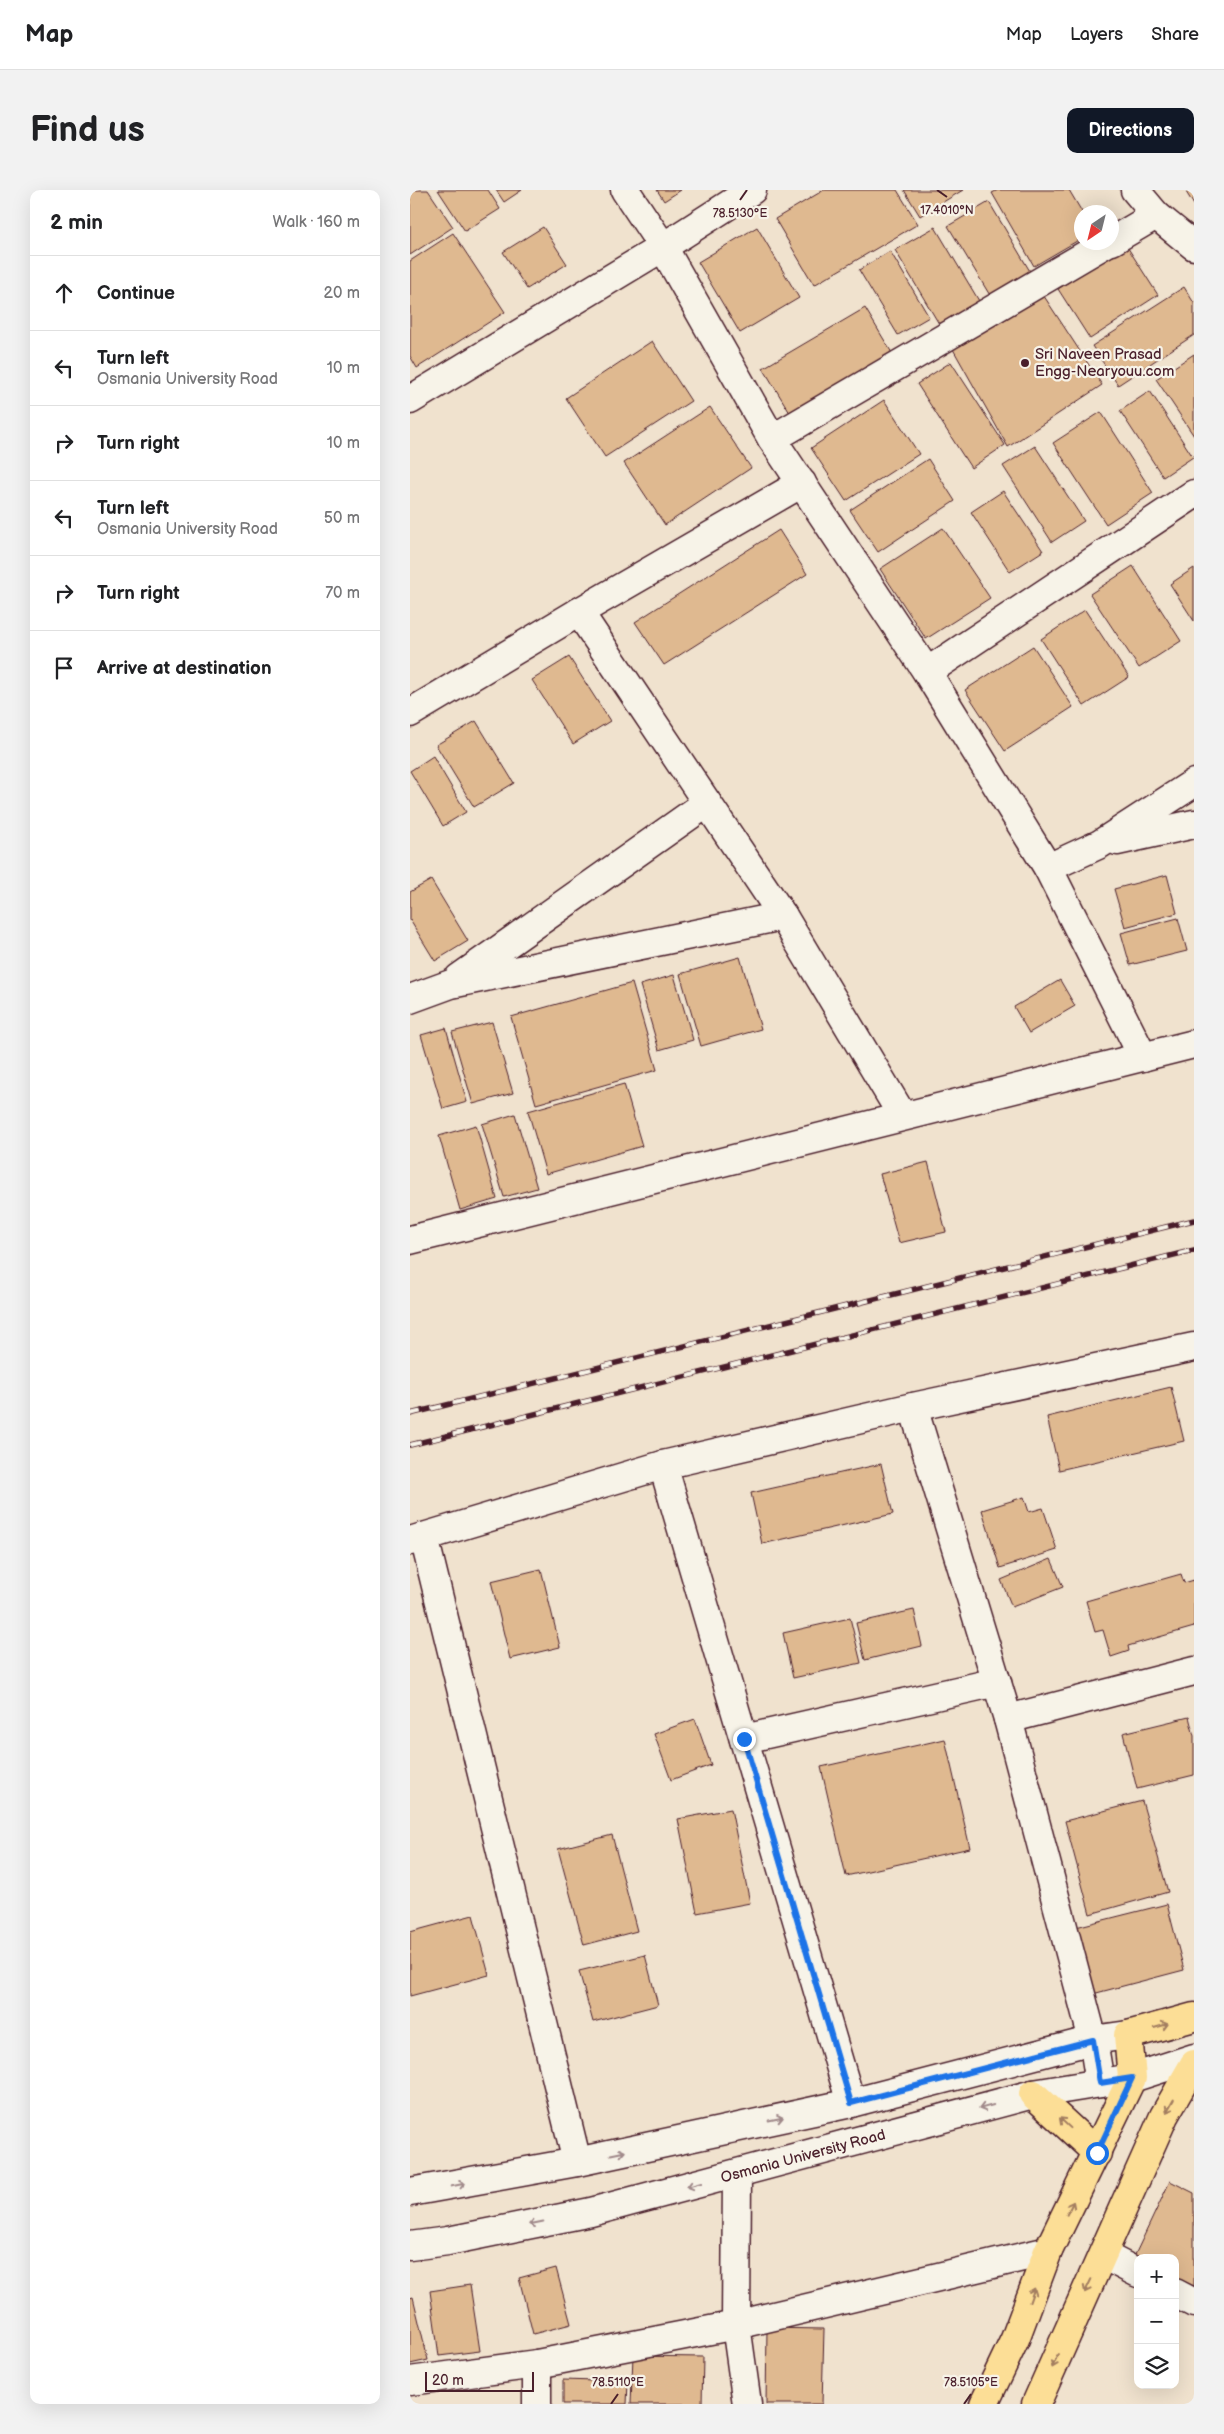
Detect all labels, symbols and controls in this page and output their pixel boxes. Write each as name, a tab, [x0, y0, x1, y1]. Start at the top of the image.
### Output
text: Map	[25, 20, 73, 49]
text: Map	[1006, 24, 1042, 45]
text: Layers	[1070, 24, 1123, 45]
text: Share	[1151, 24, 1199, 45]
button: Directions	[1067, 108, 1194, 153]
text: Find us	[30, 109, 145, 152]
text: 17.4010°N	[920, 203, 974, 218]
north arrow	[1074, 205, 1119, 250]
text: 78.5130°E	[713, 206, 767, 221]
text: 2 min	[50, 210, 103, 235]
text: Walk · 160 m	[272, 213, 360, 232]
icon: ahead	[50, 279, 78, 307]
text: Continue	[97, 282, 175, 305]
text: 20 m	[324, 284, 360, 303]
place label: Sri Naveen Prasad Engg-Nearyouu.com	[1035, 345, 1174, 381]
text: Turn left	[97, 347, 169, 370]
icon: left	[50, 354, 78, 382]
marker: Sri Naveen Prasad Engg-Nearyouu.com	[1019, 357, 1031, 369]
text: 10 m	[327, 359, 360, 378]
text: Osmania University Road	[97, 370, 278, 389]
icon: right	[50, 429, 78, 457]
text: Turn right	[97, 432, 180, 455]
text: 10 m	[327, 434, 360, 453]
text: Turn left	[97, 497, 169, 520]
icon: left	[50, 504, 78, 532]
text: 50 m	[324, 509, 360, 528]
text: Osmania University Road	[97, 520, 278, 539]
icon: right	[50, 579, 78, 607]
text: Turn right	[97, 582, 180, 605]
text: 70 m	[325, 584, 360, 603]
icon: arrive	[50, 654, 78, 682]
text: Arrive at destination	[97, 657, 272, 680]
route end	[733, 1728, 756, 1751]
one-way arrow	[1153, 2021, 1169, 2030]
one-way arrow	[1165, 2099, 1175, 2114]
one-way arrow	[979, 2103, 995, 2112]
one-way arrow	[768, 2114, 784, 2123]
one-way arrow	[1059, 2117, 1072, 2129]
street label: Osmania University Road	[719, 2125, 888, 2188]
route start	[1086, 2142, 1109, 2165]
one-way arrow	[609, 2148, 625, 2158]
one-way arrow	[450, 2179, 466, 2189]
one-way arrow	[686, 2181, 702, 2191]
one-way arrow	[1065, 2200, 1075, 2215]
one-way arrow	[528, 2219, 544, 2229]
map controls	[1134, 2254, 1179, 2389]
button: +	[1134, 2254, 1179, 2299]
one-way arrow	[1083, 2278, 1093, 2293]
one-way arrow	[1028, 2288, 1037, 2303]
button: −	[1134, 2299, 1179, 2344]
button: layers	[1134, 2344, 1179, 2389]
one-way arrow	[1049, 2353, 1059, 2368]
scale bar	[425, 2369, 534, 2392]
text: 20 m	[432, 2372, 464, 2389]
text: 78.5110°E	[592, 2375, 644, 2390]
text: 78.5105°E	[944, 2375, 998, 2390]

